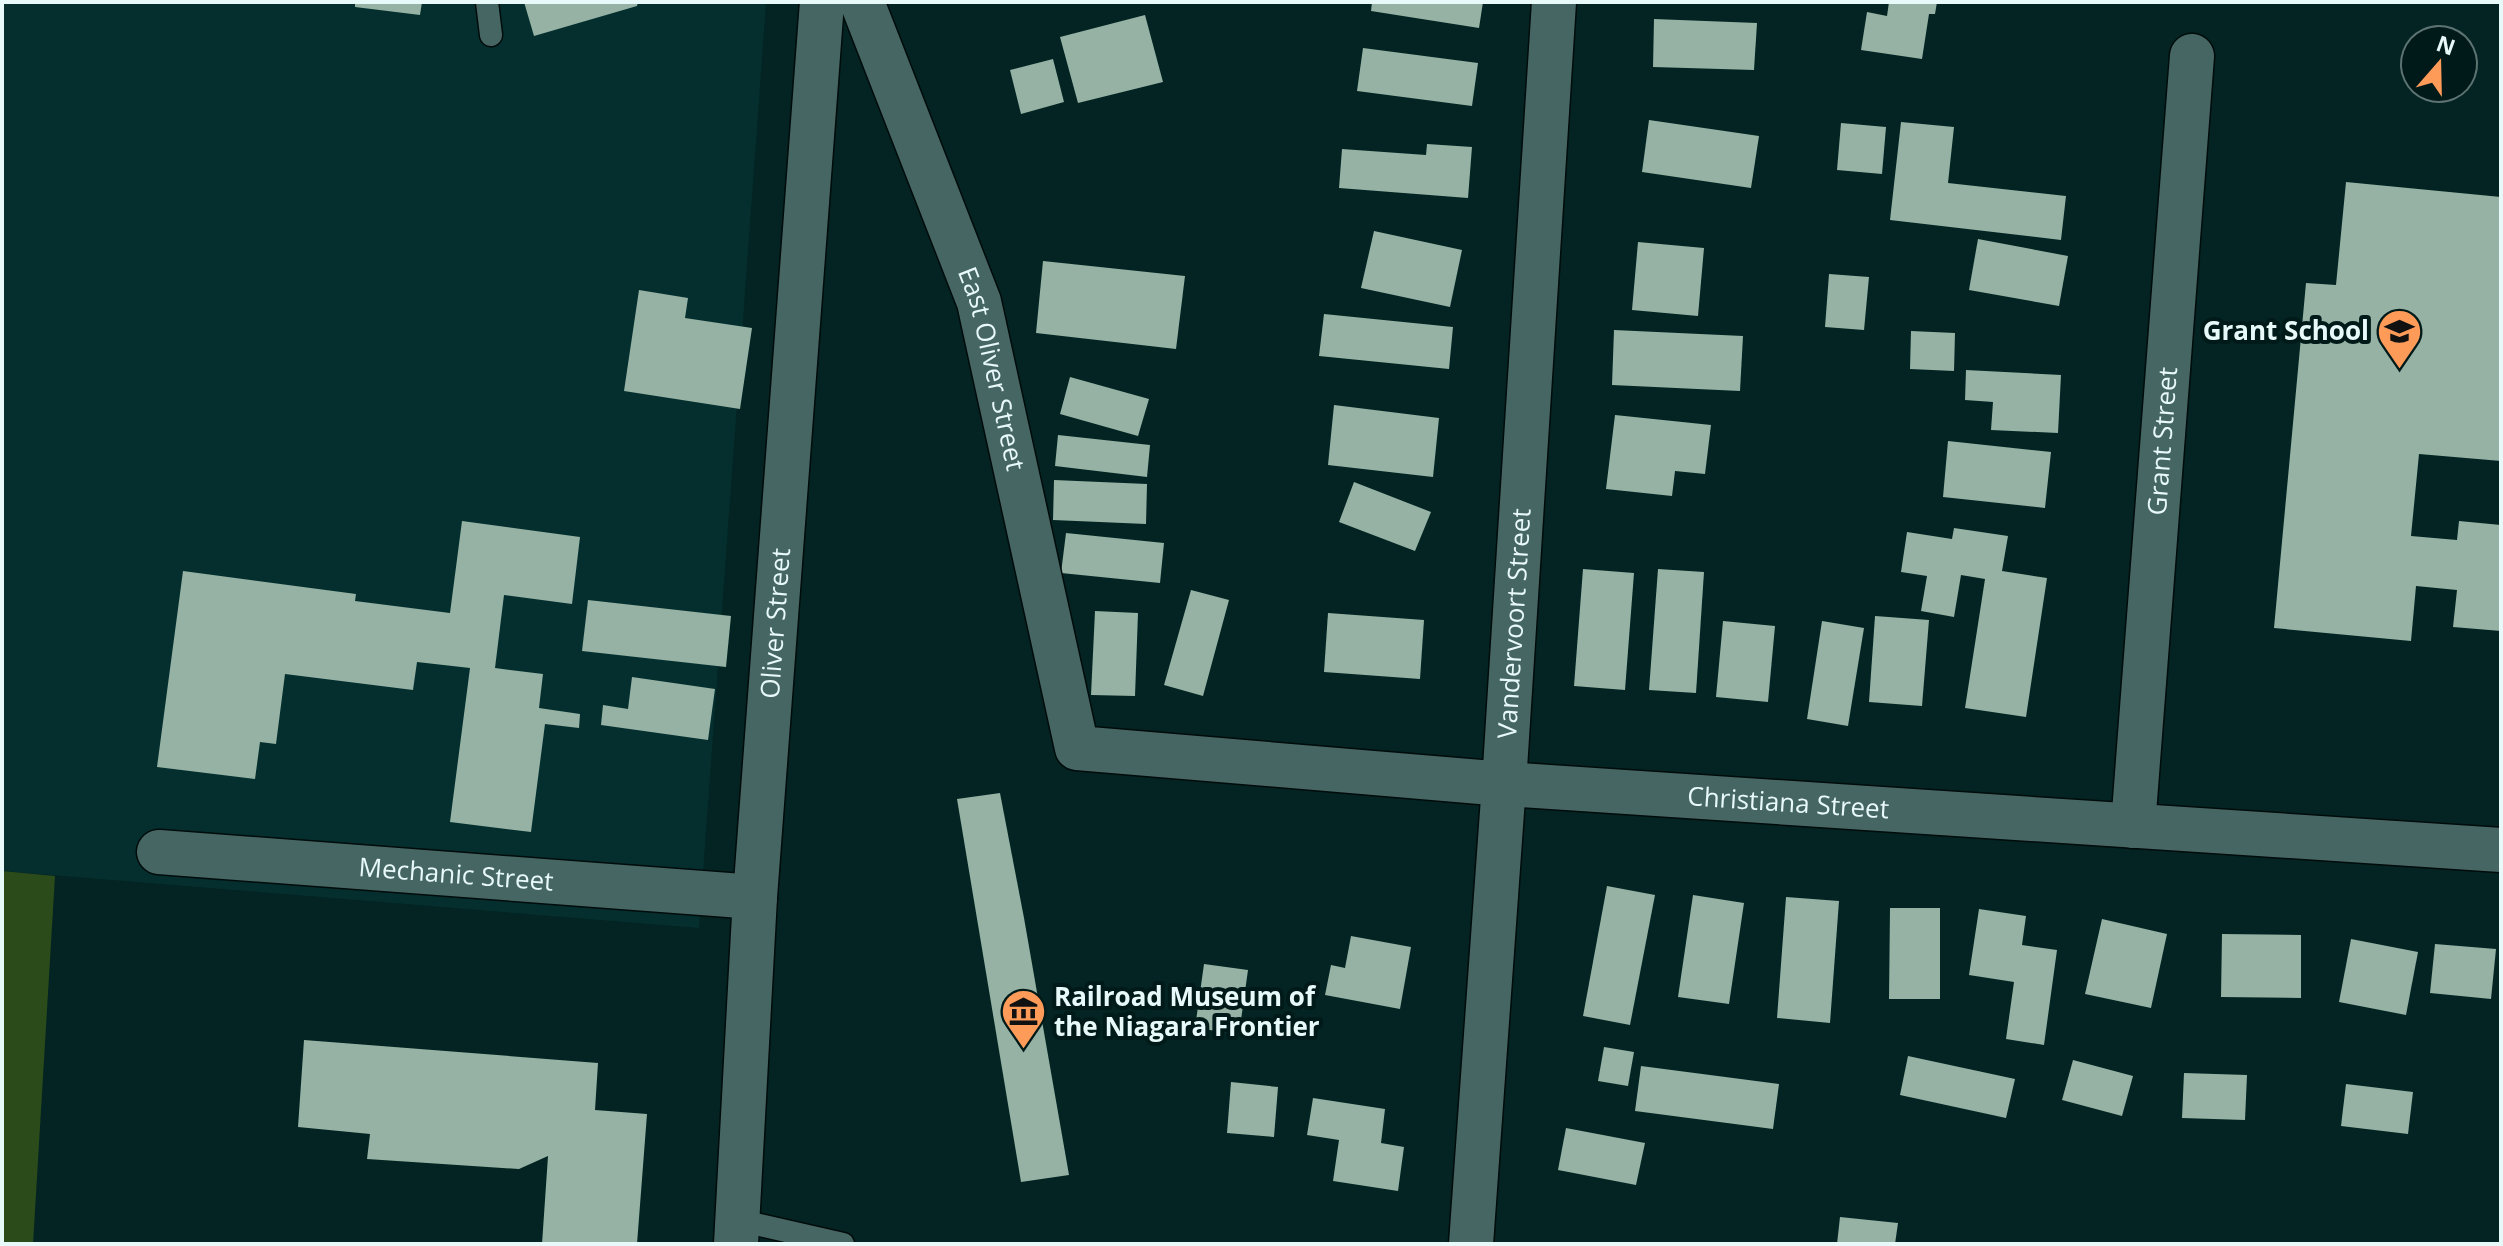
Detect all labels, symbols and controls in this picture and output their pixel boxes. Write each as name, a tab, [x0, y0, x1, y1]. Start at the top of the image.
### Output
north arrow	[2399, 24, 2479, 104]
text: N	[2433, 27, 2460, 61]
street label: East Oliver Street	[950, 261, 1035, 474]
school or university icon: Grant School	[2376, 307, 2424, 370]
place label: Grant School	[2203, 312, 2369, 348]
street label: Grant Street	[2138, 366, 2185, 517]
street label: Vandervoort Street	[1488, 507, 1539, 740]
street label: Oliver Street	[751, 547, 798, 700]
street label: Christiana Street	[1686, 777, 1890, 826]
street label: Mechanic Street	[357, 848, 555, 899]
place label: Railroad Museum of the Niagara Frontier	[1054, 978, 1320, 1044]
museum icon: Railroad Museum of the Niagara Frontier	[999, 988, 1047, 1051]

